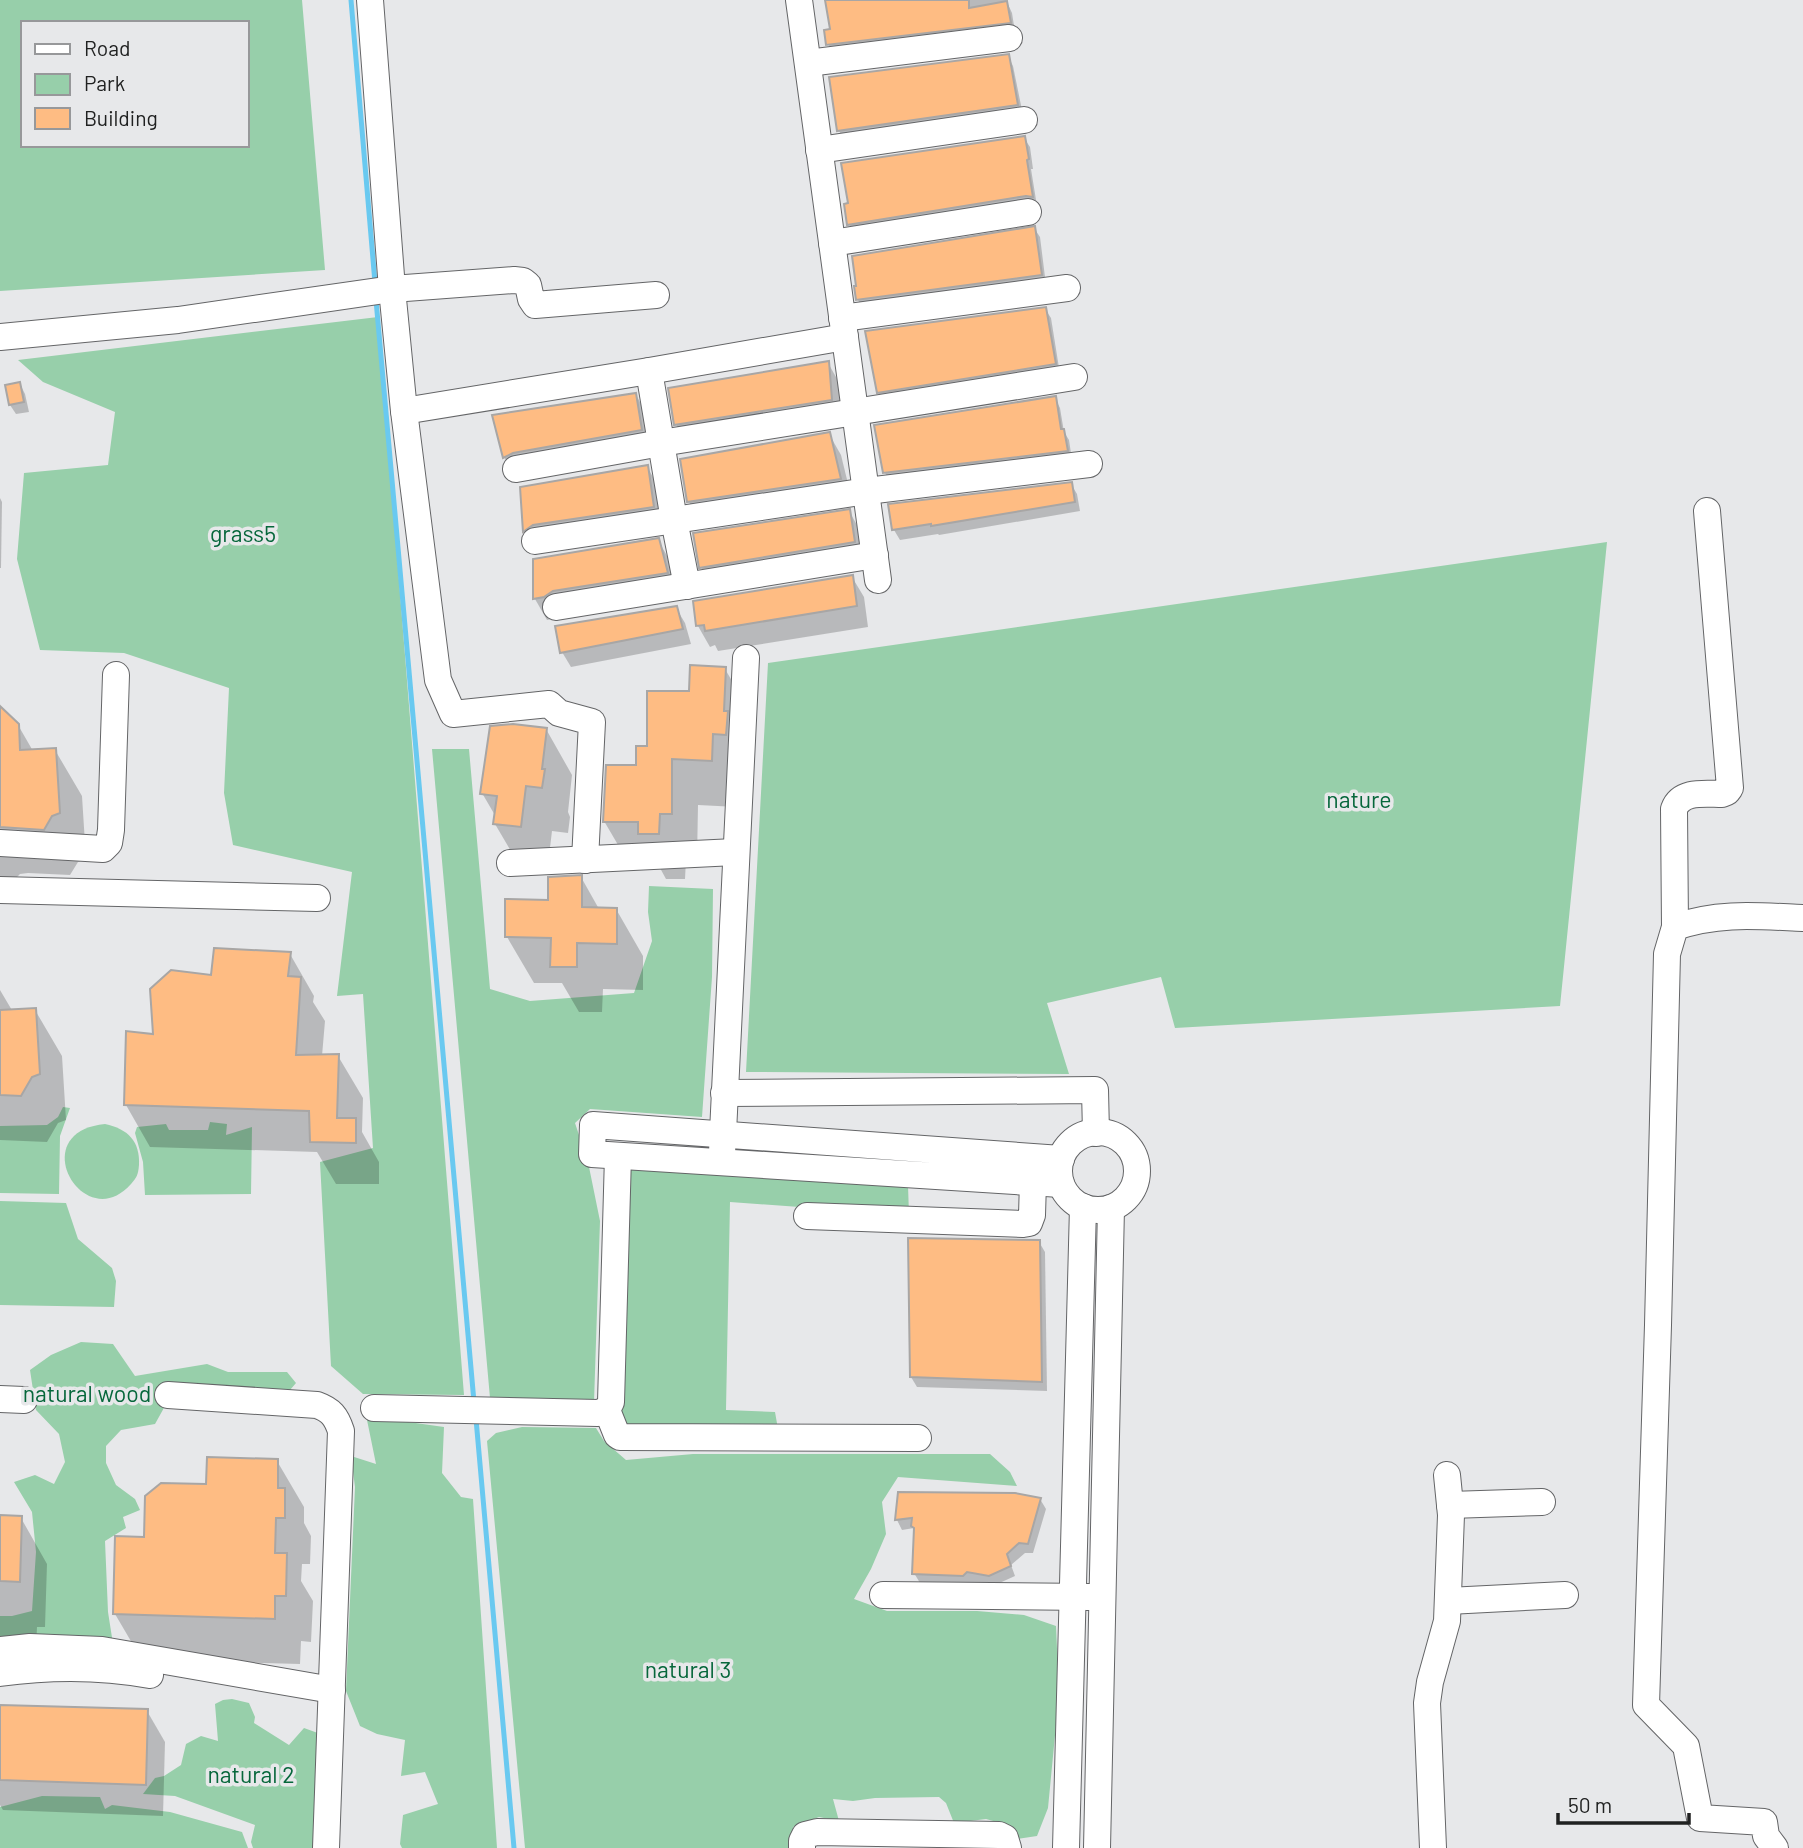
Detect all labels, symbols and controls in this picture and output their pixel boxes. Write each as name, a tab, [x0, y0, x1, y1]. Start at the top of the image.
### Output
legend	[21, 21, 248, 147]
text: Road	[84, 35, 130, 60]
text: Park	[84, 70, 125, 95]
text: Building	[84, 105, 158, 130]
park label: grass5	[210, 519, 276, 547]
park label: nature	[1326, 785, 1392, 813]
park label: natural wood	[23, 1379, 151, 1407]
park label: natural 3	[645, 1655, 731, 1683]
park label: natural 2	[207, 1760, 295, 1788]
scale bar	[1558, 1782, 1689, 1826]
text: 50 m	[1568, 1792, 1612, 1817]

